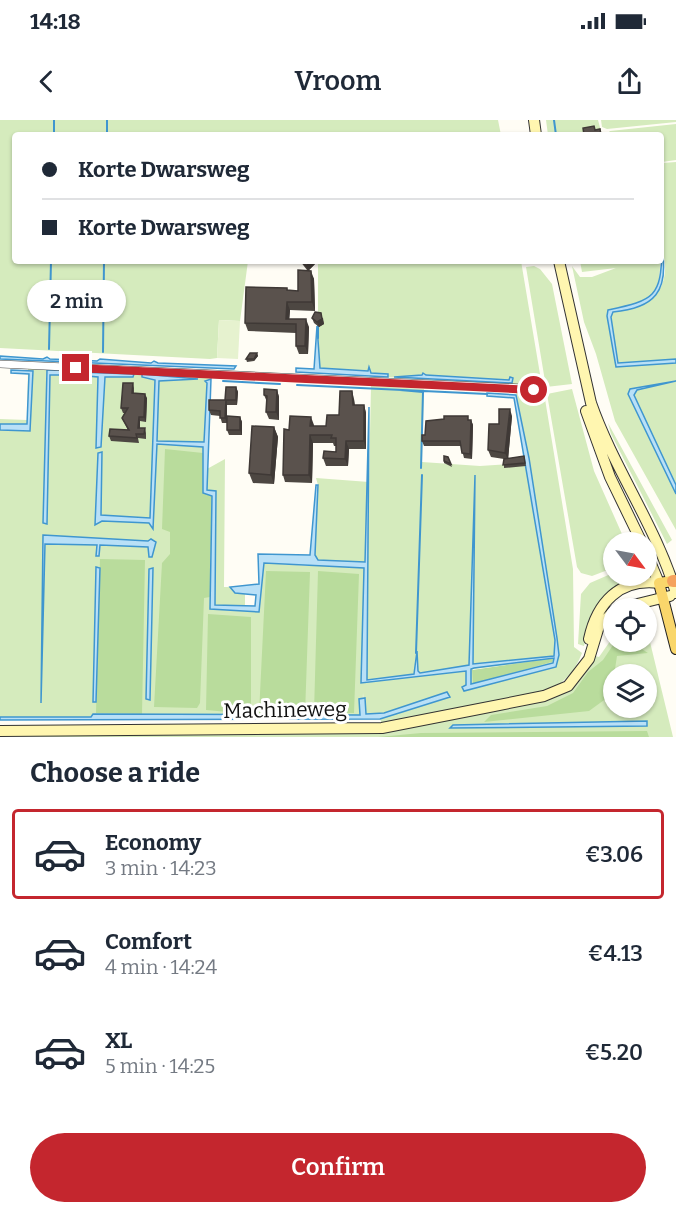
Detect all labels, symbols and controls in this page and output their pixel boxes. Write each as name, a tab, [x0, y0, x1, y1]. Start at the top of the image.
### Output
text: 14:18	[30, 8, 81, 35]
icon: back	[30, 65, 63, 98]
text: Vroom	[295, 65, 381, 97]
icon: share	[613, 65, 646, 98]
text: Korte Dwarsweg	[78, 156, 250, 183]
text: Korte Dwarsweg	[78, 214, 250, 241]
callout: 2 min	[26, 281, 125, 323]
text: 2 min	[50, 289, 103, 313]
route end	[62, 354, 89, 381]
route start	[520, 376, 547, 403]
north arrow	[603, 532, 657, 586]
map controls	[603, 532, 657, 718]
button: locate	[603, 598, 657, 652]
button: layers	[603, 664, 657, 718]
street label: Machineweg	[223, 696, 347, 724]
text: Choose a ride	[30, 757, 200, 789]
icon: car	[33, 827, 87, 881]
text: Economy	[105, 829, 201, 856]
text: €3.06	[585, 841, 643, 868]
text: 3 min · 14:23	[105, 856, 217, 880]
icon: car	[33, 926, 87, 980]
text: Comfort	[105, 928, 192, 955]
text: €4.13	[588, 940, 643, 967]
text: 4 min · 14:24	[105, 955, 217, 979]
icon: car	[33, 1025, 87, 1079]
text: XL	[105, 1027, 132, 1054]
text: €5.20	[585, 1039, 643, 1066]
text: 5 min · 14:25	[105, 1054, 215, 1078]
button: Confirm	[30, 1133, 646, 1202]

